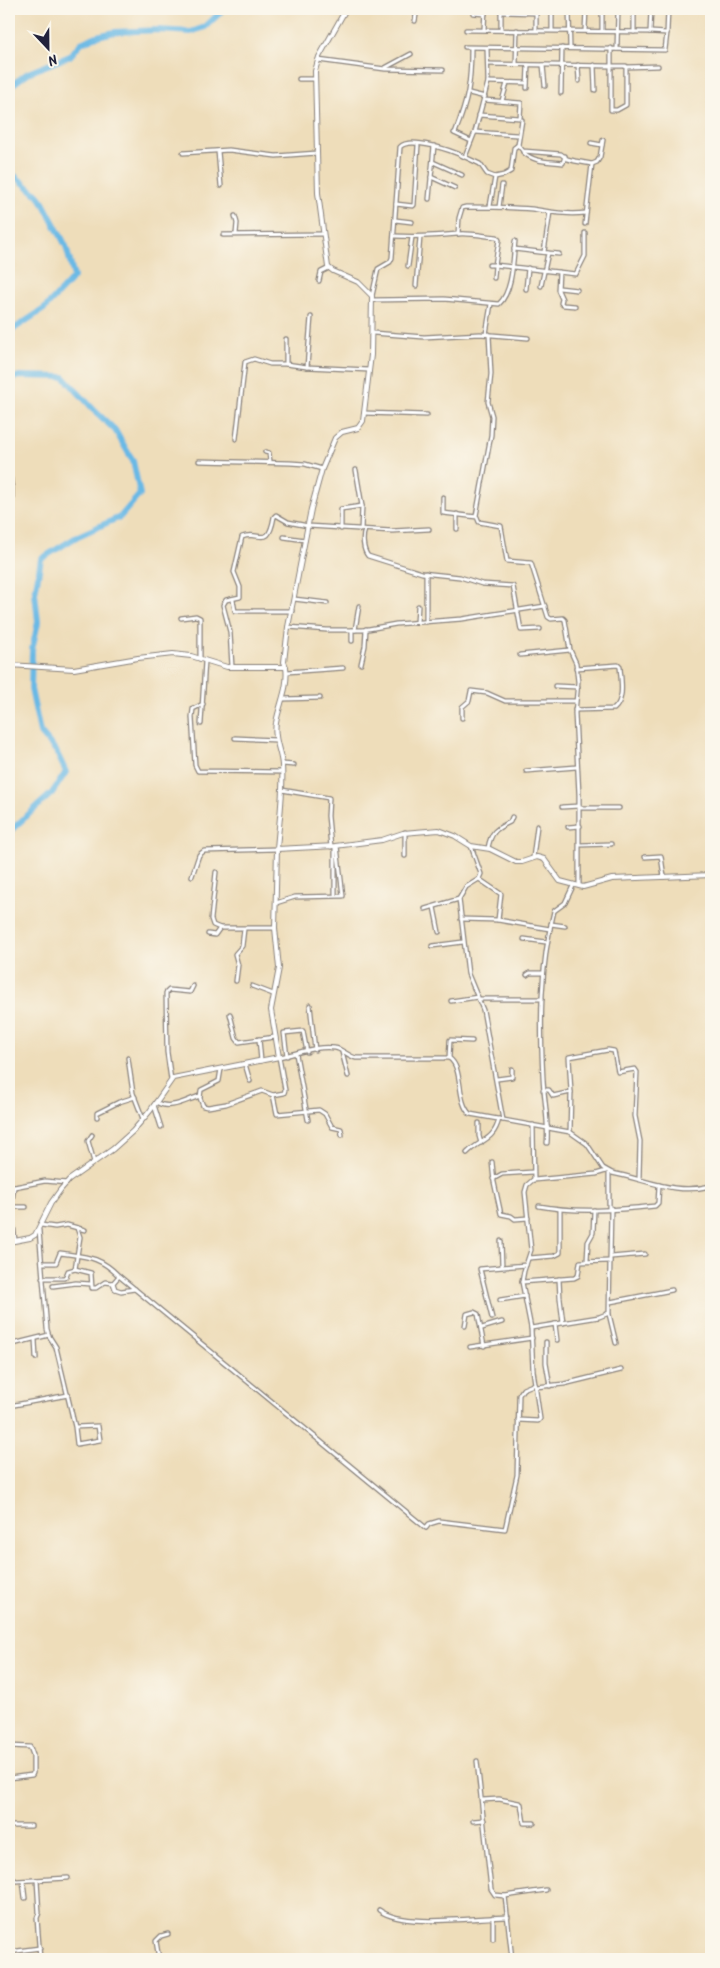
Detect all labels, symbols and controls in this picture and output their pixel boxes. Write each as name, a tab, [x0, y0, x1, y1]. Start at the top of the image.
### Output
north arrow	[22, 22, 72, 72]
text: N	[44, 47, 61, 71]

